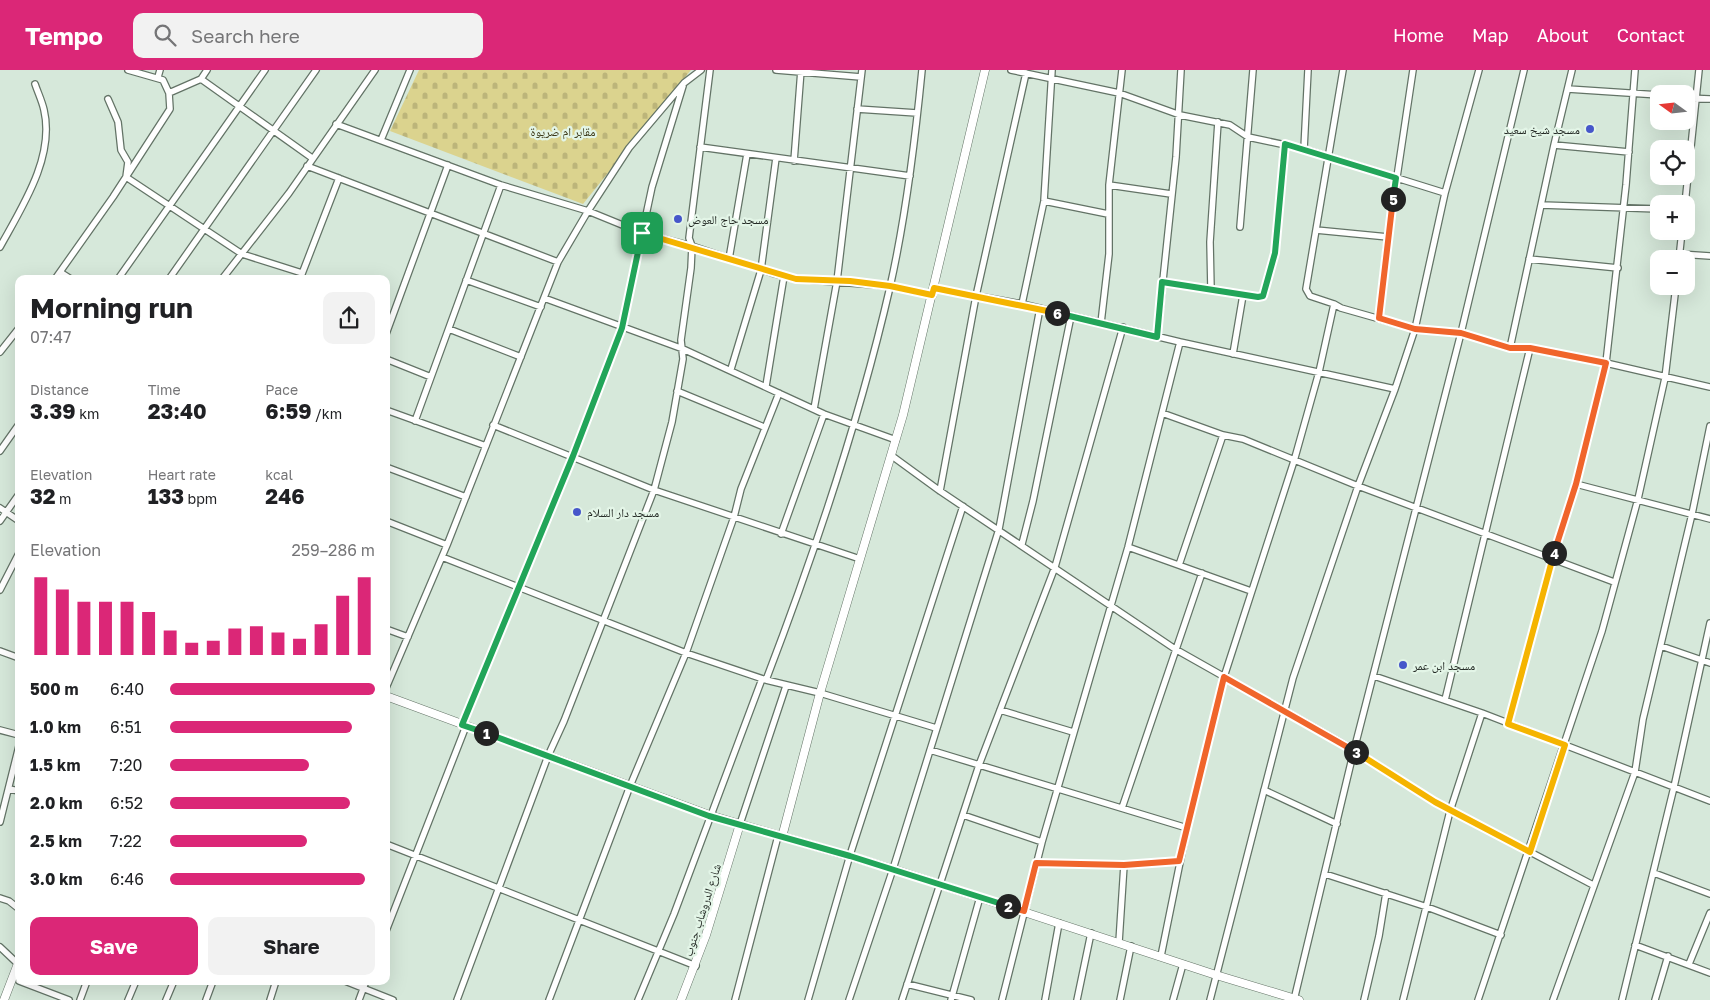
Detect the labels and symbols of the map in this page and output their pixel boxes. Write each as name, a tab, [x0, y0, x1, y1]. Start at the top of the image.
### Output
north arrow	[1650, 85, 1695, 130]
place label: مسجد شيخ سعيد	[1504, 122, 1580, 137]
marker: مسجد شيخ سعيد	[1584, 123, 1596, 135]
park label: مقابر ام ضريوة	[531, 124, 595, 140]
pin: 5	[1380, 186, 1406, 212]
pin	[621, 212, 663, 254]
place label: مسجد حاج العوض	[688, 212, 769, 227]
marker: مسجد حاج العوض	[672, 213, 684, 225]
pin: 6	[1044, 300, 1070, 326]
place label: مسجد دار السلام	[587, 505, 659, 521]
marker: مسجد دار السلام	[571, 506, 583, 518]
pin: 4	[1542, 540, 1566, 566]
place label: مسجد ابن عمر	[1412, 658, 1475, 673]
marker: مسجد ابن عمر	[1397, 659, 1409, 671]
pin: 1	[474, 720, 498, 746]
pin: 3	[1344, 740, 1368, 764]
street label: شارع الدروشاب جنوب	[680, 862, 725, 958]
pin: 2	[996, 894, 1020, 918]

